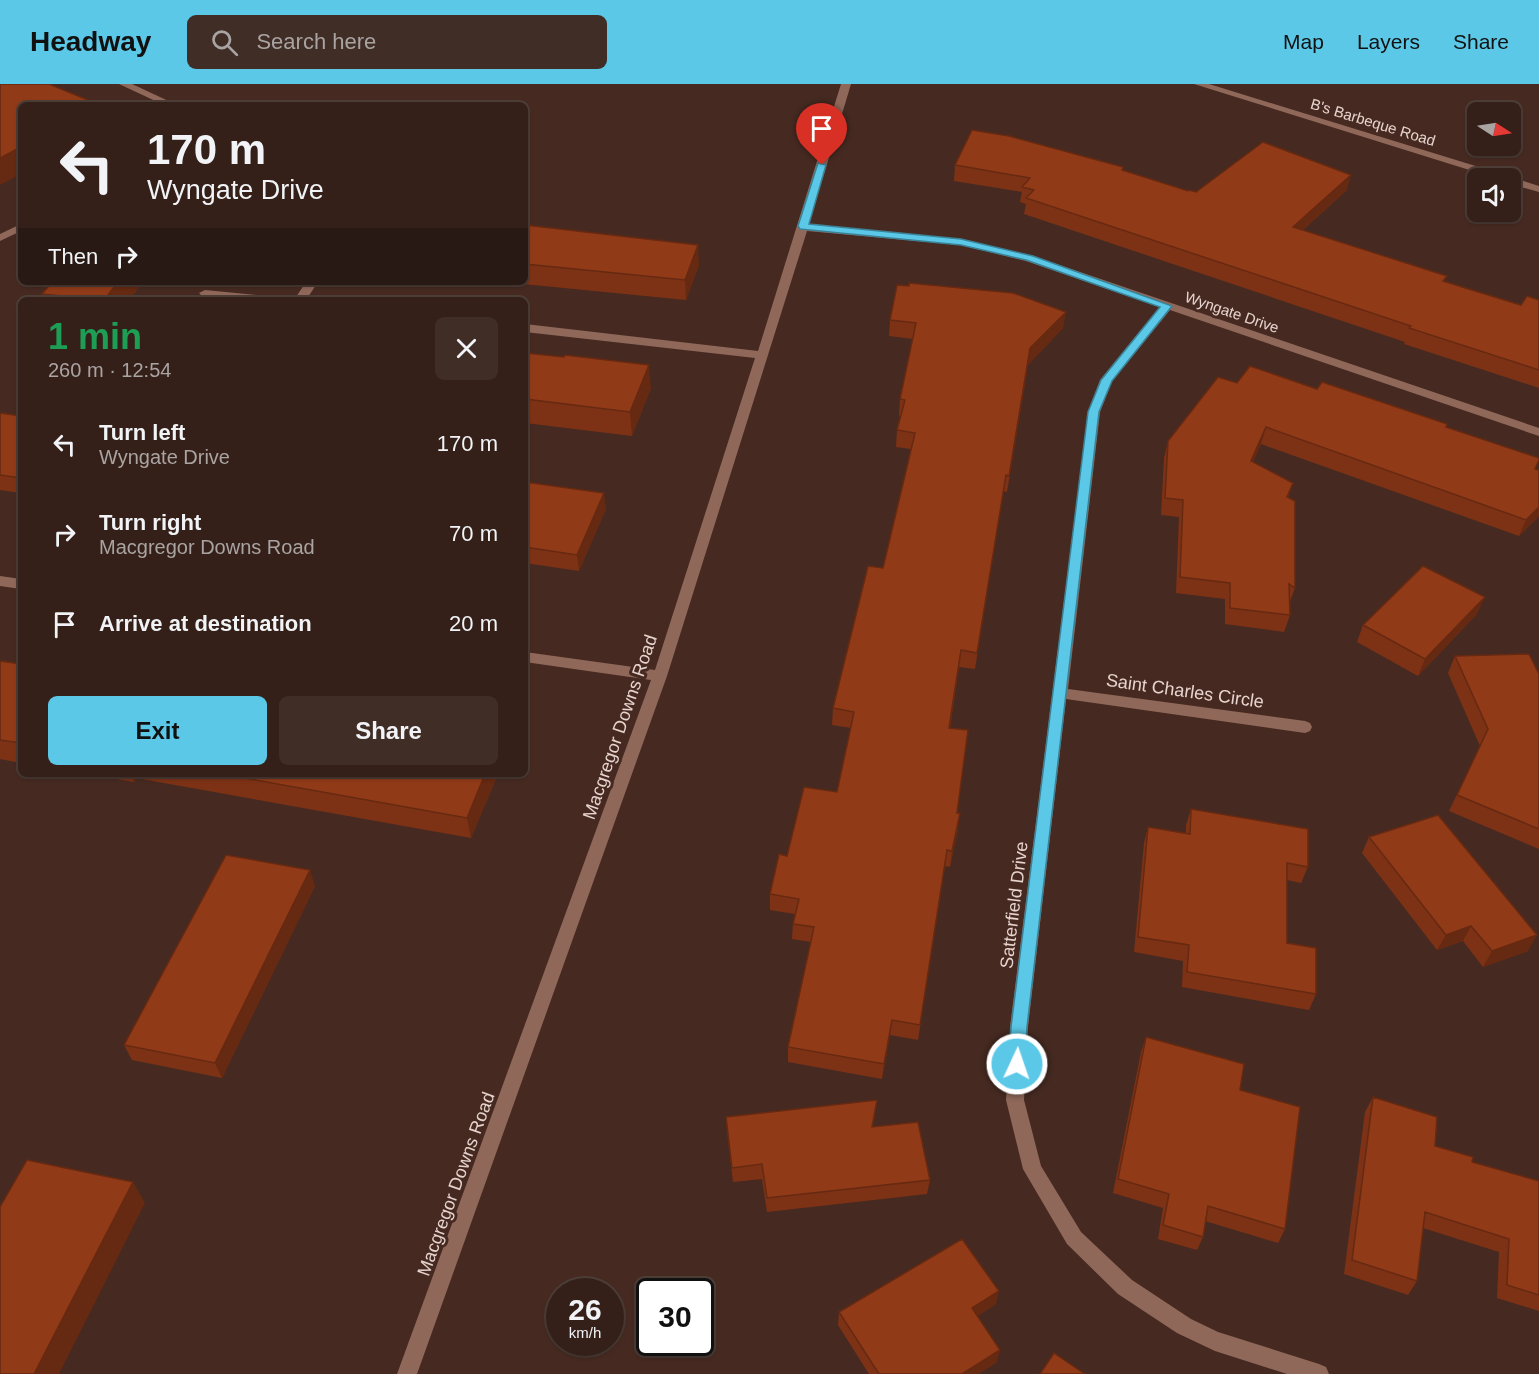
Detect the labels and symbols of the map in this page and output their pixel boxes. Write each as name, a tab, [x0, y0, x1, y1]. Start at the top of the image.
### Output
street label: B's Barbeque Road	[1309, 95, 1437, 149]
north arrow	[1467, 102, 1521, 156]
pin	[796, 103, 847, 165]
street label: Wyngate Drive	[1183, 288, 1281, 336]
street label: Macgregor Downs Road	[579, 632, 661, 822]
street label: Saint Charles Circle	[1105, 670, 1265, 712]
street label: Satterfield Drive	[996, 840, 1032, 970]
position arrow	[985, 1032, 1049, 1096]
street label: Macgregor Downs Road	[413, 1089, 499, 1279]
speed limit sign: 30	[636, 1278, 714, 1356]

